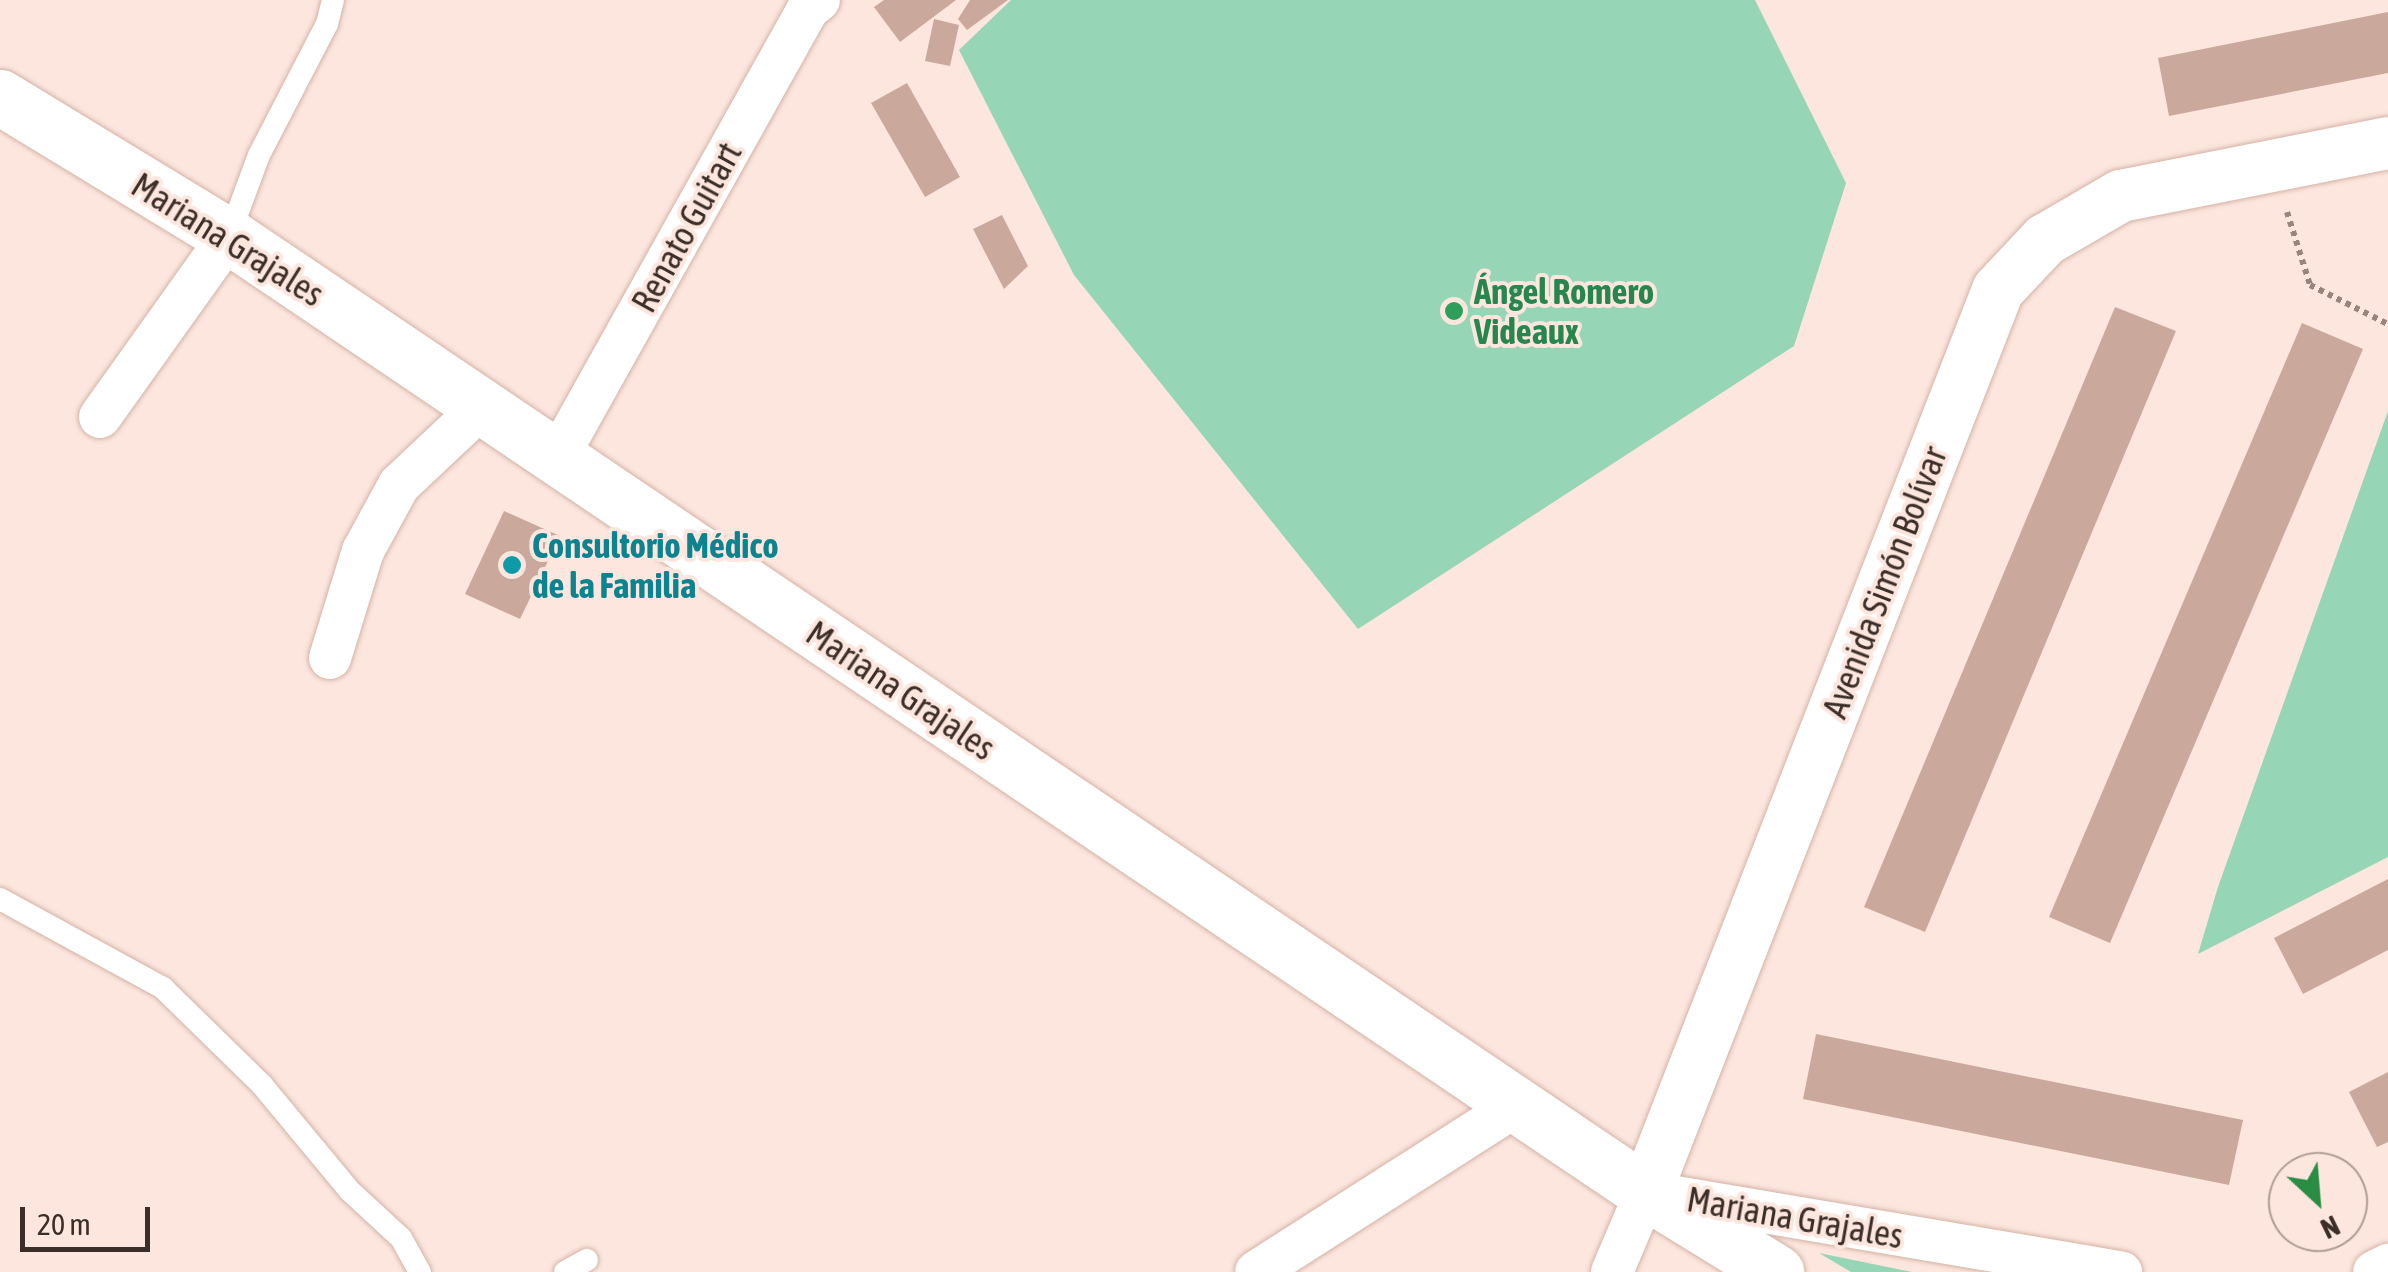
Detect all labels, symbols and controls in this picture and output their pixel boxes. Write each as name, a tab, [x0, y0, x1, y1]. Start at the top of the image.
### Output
street label: Renato Guitart	[622, 135, 750, 319]
street label: Mariana Grajales	[124, 163, 332, 315]
place label: Ángel Romero Videaux	[1474, 270, 1654, 352]
marker: Ángel Romero Videaux	[1443, 300, 1465, 322]
street label: Avenida Simón Bolívar	[1813, 441, 1955, 723]
place label: Consultorio Médico de la Familia	[532, 524, 779, 606]
marker: Consultorio Médico de la Familia	[501, 554, 523, 576]
street label: Mariana Grajales	[799, 612, 1003, 768]
north arrow	[2268, 1152, 2368, 1252]
street label: Mariana Grajales	[1684, 1177, 1906, 1257]
scale bar	[25, 1187, 155, 1249]
text: 20 m	[37, 1207, 91, 1241]
text: N	[2316, 1209, 2345, 1245]

